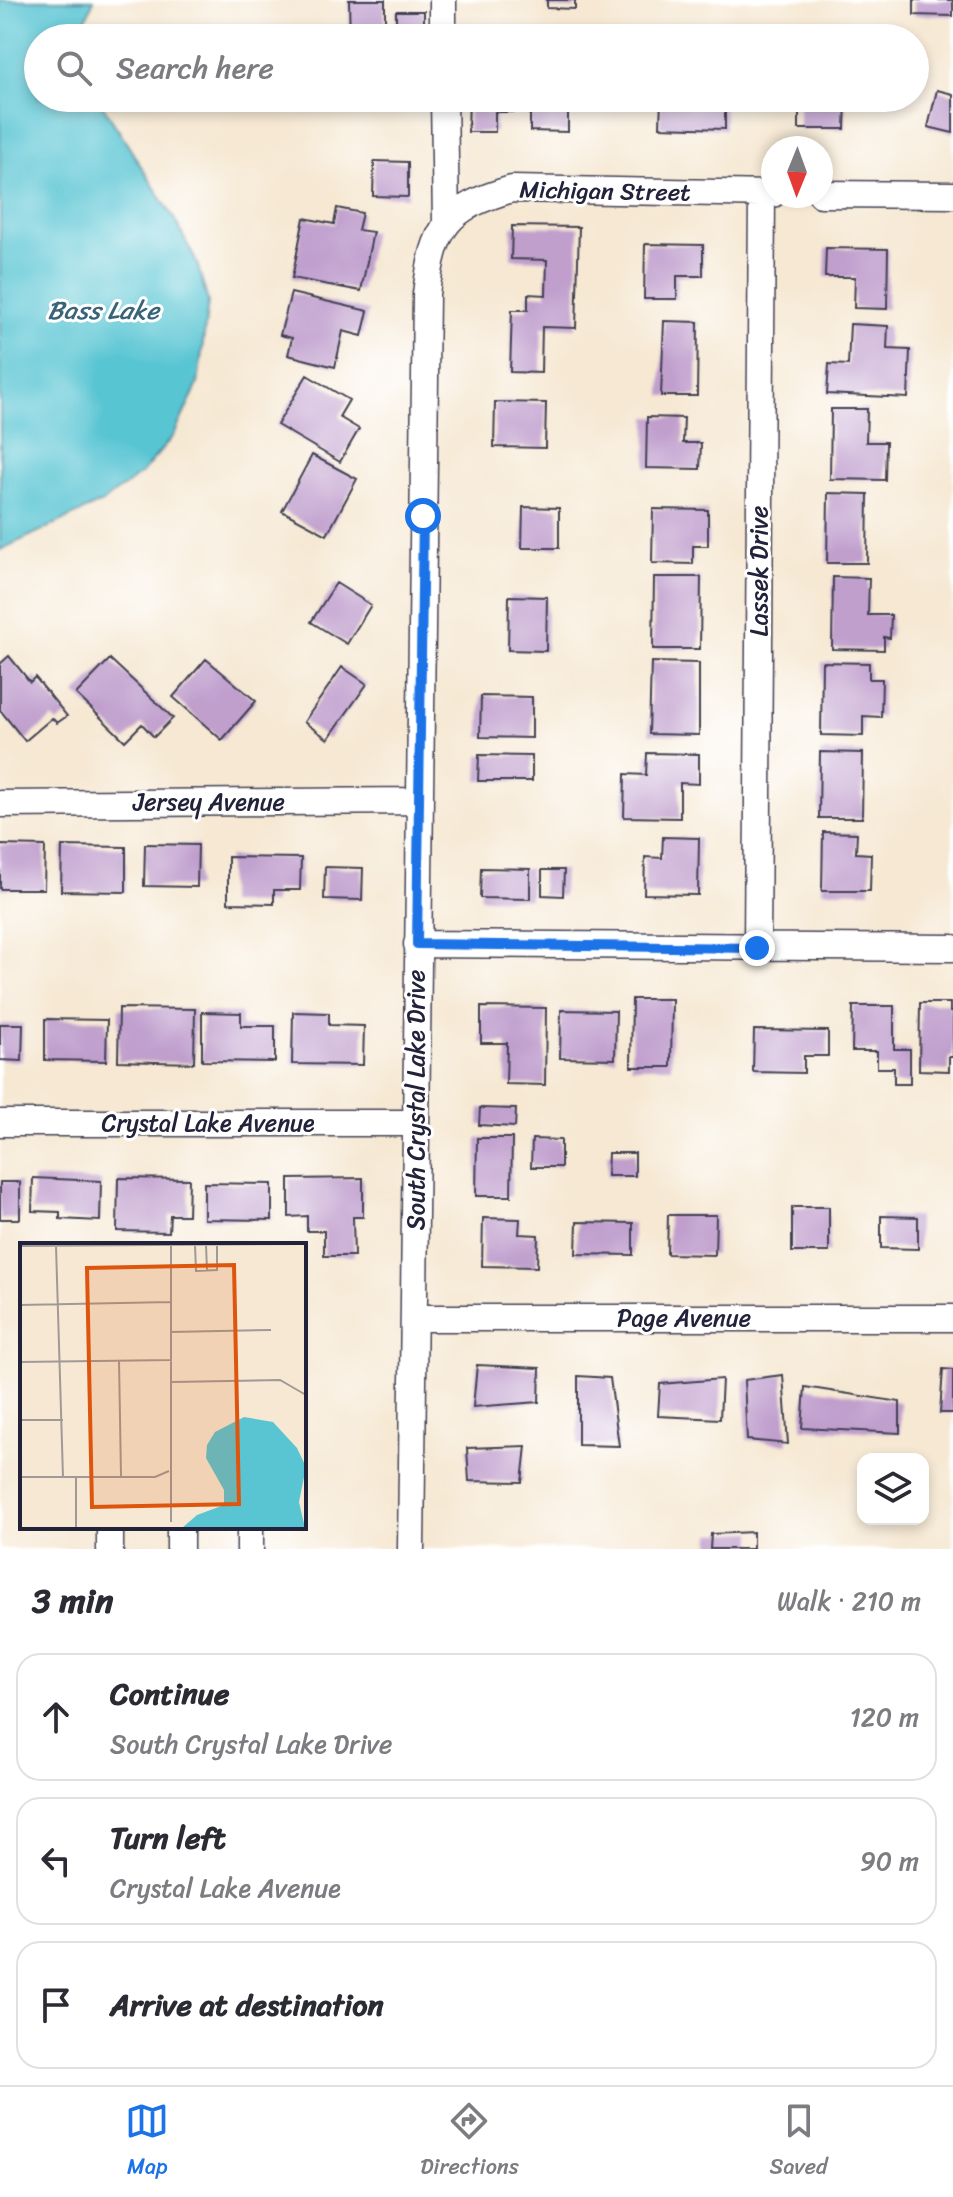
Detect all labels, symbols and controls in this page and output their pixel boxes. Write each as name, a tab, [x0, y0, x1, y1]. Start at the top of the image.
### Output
search box	[24, 24, 929, 112]
text: Search here	[116, 41, 274, 95]
icon: search	[52, 46, 96, 90]
north arrow	[761, 136, 833, 208]
street label: Michigan Street	[519, 169, 691, 213]
water label: Bass Lake	[47, 287, 161, 333]
route start	[405, 498, 441, 534]
street label: Lassek Drive	[738, 506, 780, 636]
street label: Jersey Avenue	[132, 781, 285, 823]
route end	[739, 930, 775, 966]
street label: South Crystal Lake Drive	[395, 970, 437, 1230]
street label: Crystal Lake Avenue	[101, 1102, 315, 1144]
inset map	[20, 1243, 306, 1529]
street label: Page Avenue	[617, 1297, 751, 1339]
map controls	[857, 1453, 929, 1525]
button: layers	[857, 1453, 929, 1525]
text: 3 min	[32, 1571, 113, 1631]
text: Walk · 210 m	[777, 1578, 921, 1624]
text: Continue	[110, 1667, 229, 1721]
text: 120 m	[850, 1694, 919, 1740]
icon: ahead	[34, 1695, 78, 1739]
text: South Crystal Lake Drive	[110, 1721, 392, 1767]
text: Turn left	[110, 1811, 226, 1865]
text: 90 m	[860, 1838, 919, 1884]
icon: left	[34, 1839, 78, 1883]
text: Crystal Lake Avenue	[110, 1865, 341, 1911]
text: Arrive at destination	[110, 1978, 384, 2032]
icon: arrive	[34, 1983, 78, 2027]
tab: Map	[125, 2099, 169, 2186]
tab: Directions	[420, 2099, 519, 2186]
tab: Saved	[770, 2099, 828, 2186]

